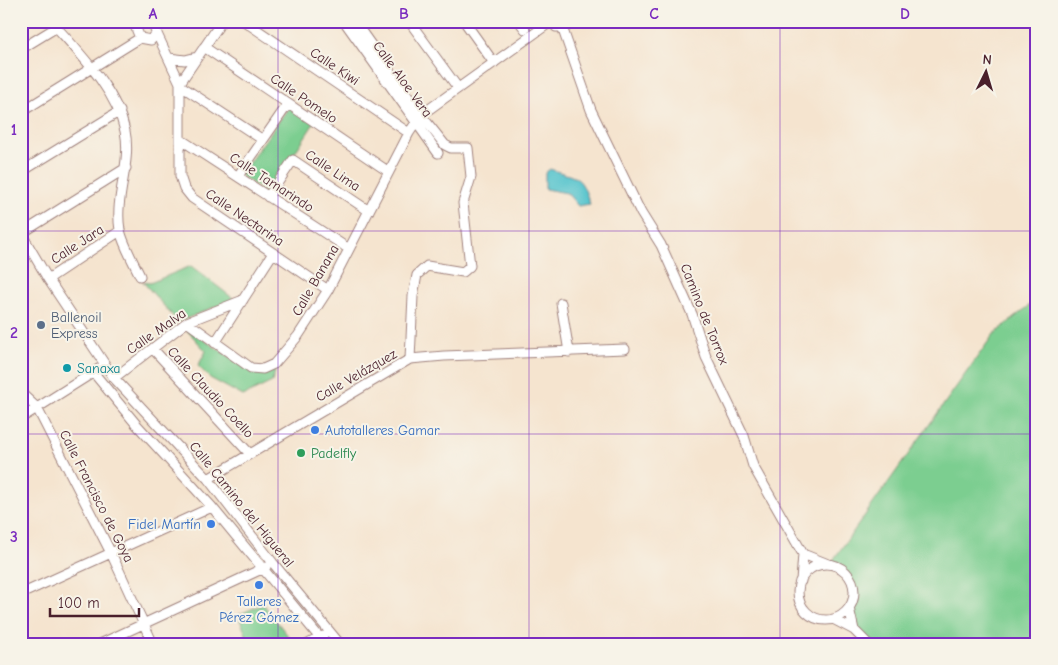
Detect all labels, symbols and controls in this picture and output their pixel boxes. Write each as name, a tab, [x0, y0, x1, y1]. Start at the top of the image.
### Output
text: A	[149, 5, 158, 23]
text: B	[399, 5, 409, 23]
text: C	[649, 5, 659, 23]
text: D	[900, 5, 910, 23]
street label: Calle Aloe Vera	[369, 38, 436, 121]
street label: Calle Kiwi	[307, 44, 363, 89]
north arrow	[960, 48, 1010, 98]
text: N	[982, 51, 992, 68]
street label: Calle Pomelo	[267, 70, 341, 127]
text: 1	[11, 121, 17, 139]
street label: Calle Lima	[302, 146, 363, 195]
street label: Calle Tamarindo	[226, 149, 317, 216]
street label: Calle Nectarina	[202, 185, 287, 250]
street label: Calle Jara	[48, 221, 107, 268]
street label: Calle Banana	[288, 242, 343, 319]
street label: Camino de Torrox	[677, 261, 733, 368]
street label: Calle Malva	[123, 305, 189, 358]
place label: Ballenoil Express	[51, 309, 101, 342]
marker: Ballenoil Express	[35, 319, 47, 331]
text: 2	[10, 324, 18, 342]
street label: Calle Claudio Coello	[164, 343, 257, 442]
street label: Calle Velázquez	[313, 345, 400, 406]
place label: Sanaxa	[77, 360, 120, 377]
marker: Sanaxa	[61, 362, 73, 374]
place label: Autotalleres Gamar	[325, 422, 440, 439]
marker: Autotalleres Gamar	[309, 424, 321, 436]
street label: Calle Francisco de Goya	[56, 427, 137, 565]
street label: Calle Camino del Higueral	[186, 438, 298, 571]
place label: Padelfly	[311, 445, 357, 462]
marker: Padelfly	[295, 447, 307, 459]
place label: Fidel Martín	[128, 516, 201, 533]
marker: Fidel Martín	[205, 518, 217, 530]
text: 3	[10, 528, 18, 546]
marker: Talleres Pérez Gómez	[253, 579, 265, 591]
scale bar	[50, 585, 139, 617]
place label: Talleres Pérez Gómez	[219, 593, 299, 626]
text: 100 m	[58, 594, 100, 612]

